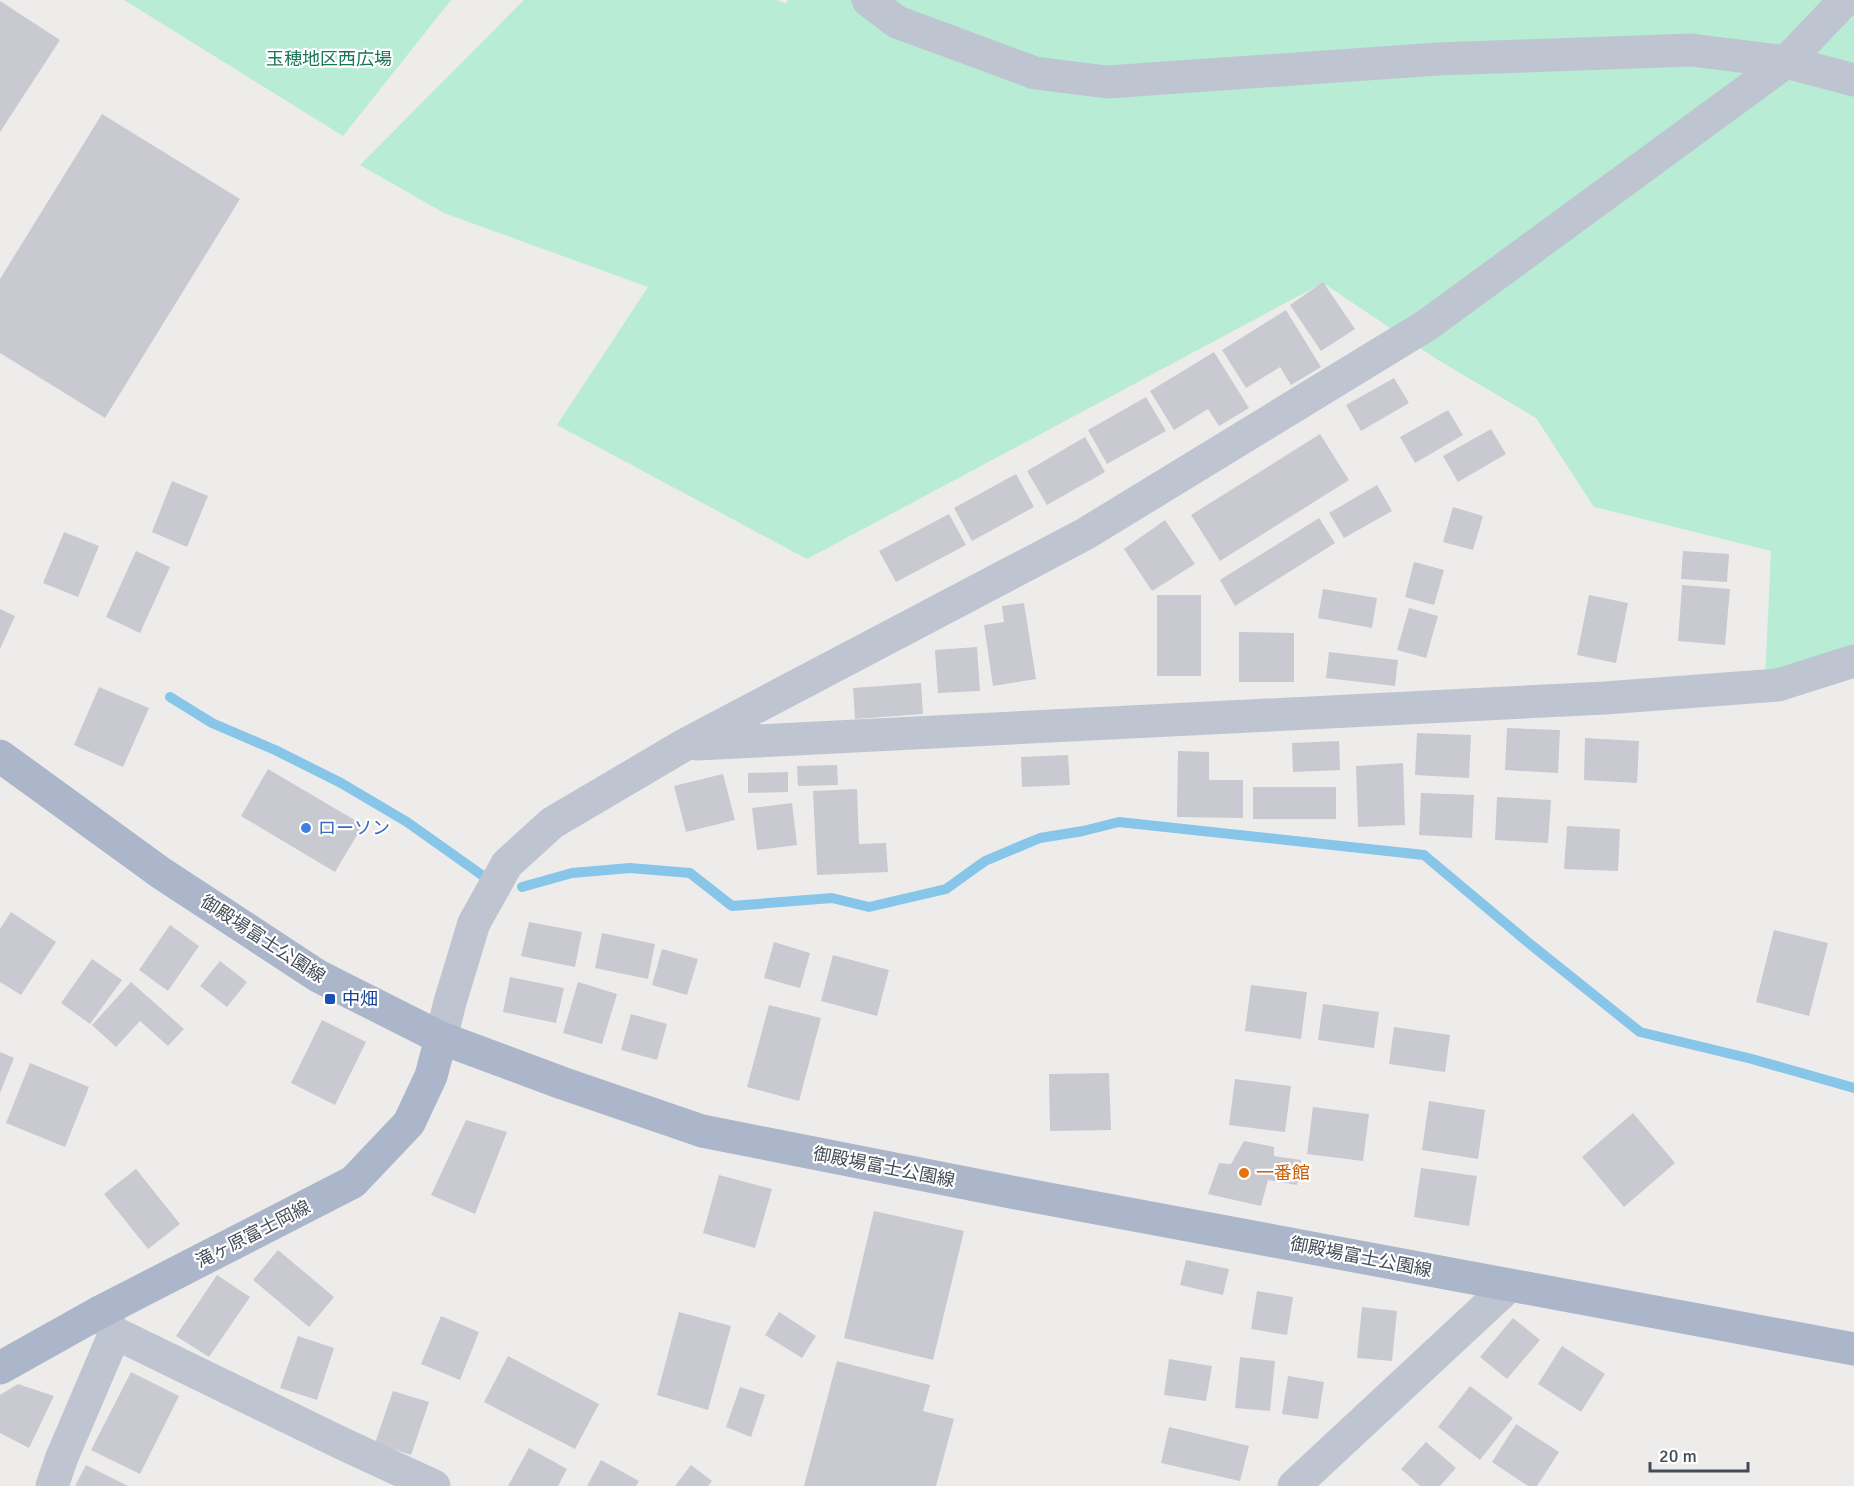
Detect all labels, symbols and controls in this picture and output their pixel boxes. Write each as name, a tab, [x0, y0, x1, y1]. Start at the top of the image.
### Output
park label: 玉穂地区西広場	[266, 48, 392, 70]
place label: ローソン	[318, 817, 390, 839]
marker: ローソン	[299, 821, 313, 835]
street label: 御殿場富士公園線	[197, 891, 329, 987]
place label: 中畑	[342, 988, 378, 1010]
marker: 中畑	[323, 992, 337, 1006]
street label: 御殿場富士公園線	[811, 1142, 957, 1192]
place label: 一番館	[1256, 1162, 1310, 1184]
marker: 一番館	[1237, 1166, 1251, 1180]
street label: 滝ヶ原富士岡線	[192, 1196, 314, 1272]
street label: 御殿場富士公園線	[1288, 1232, 1434, 1282]
scale bar	[1650, 1435, 1748, 1473]
text: 20 m	[1659, 1445, 1697, 1467]

